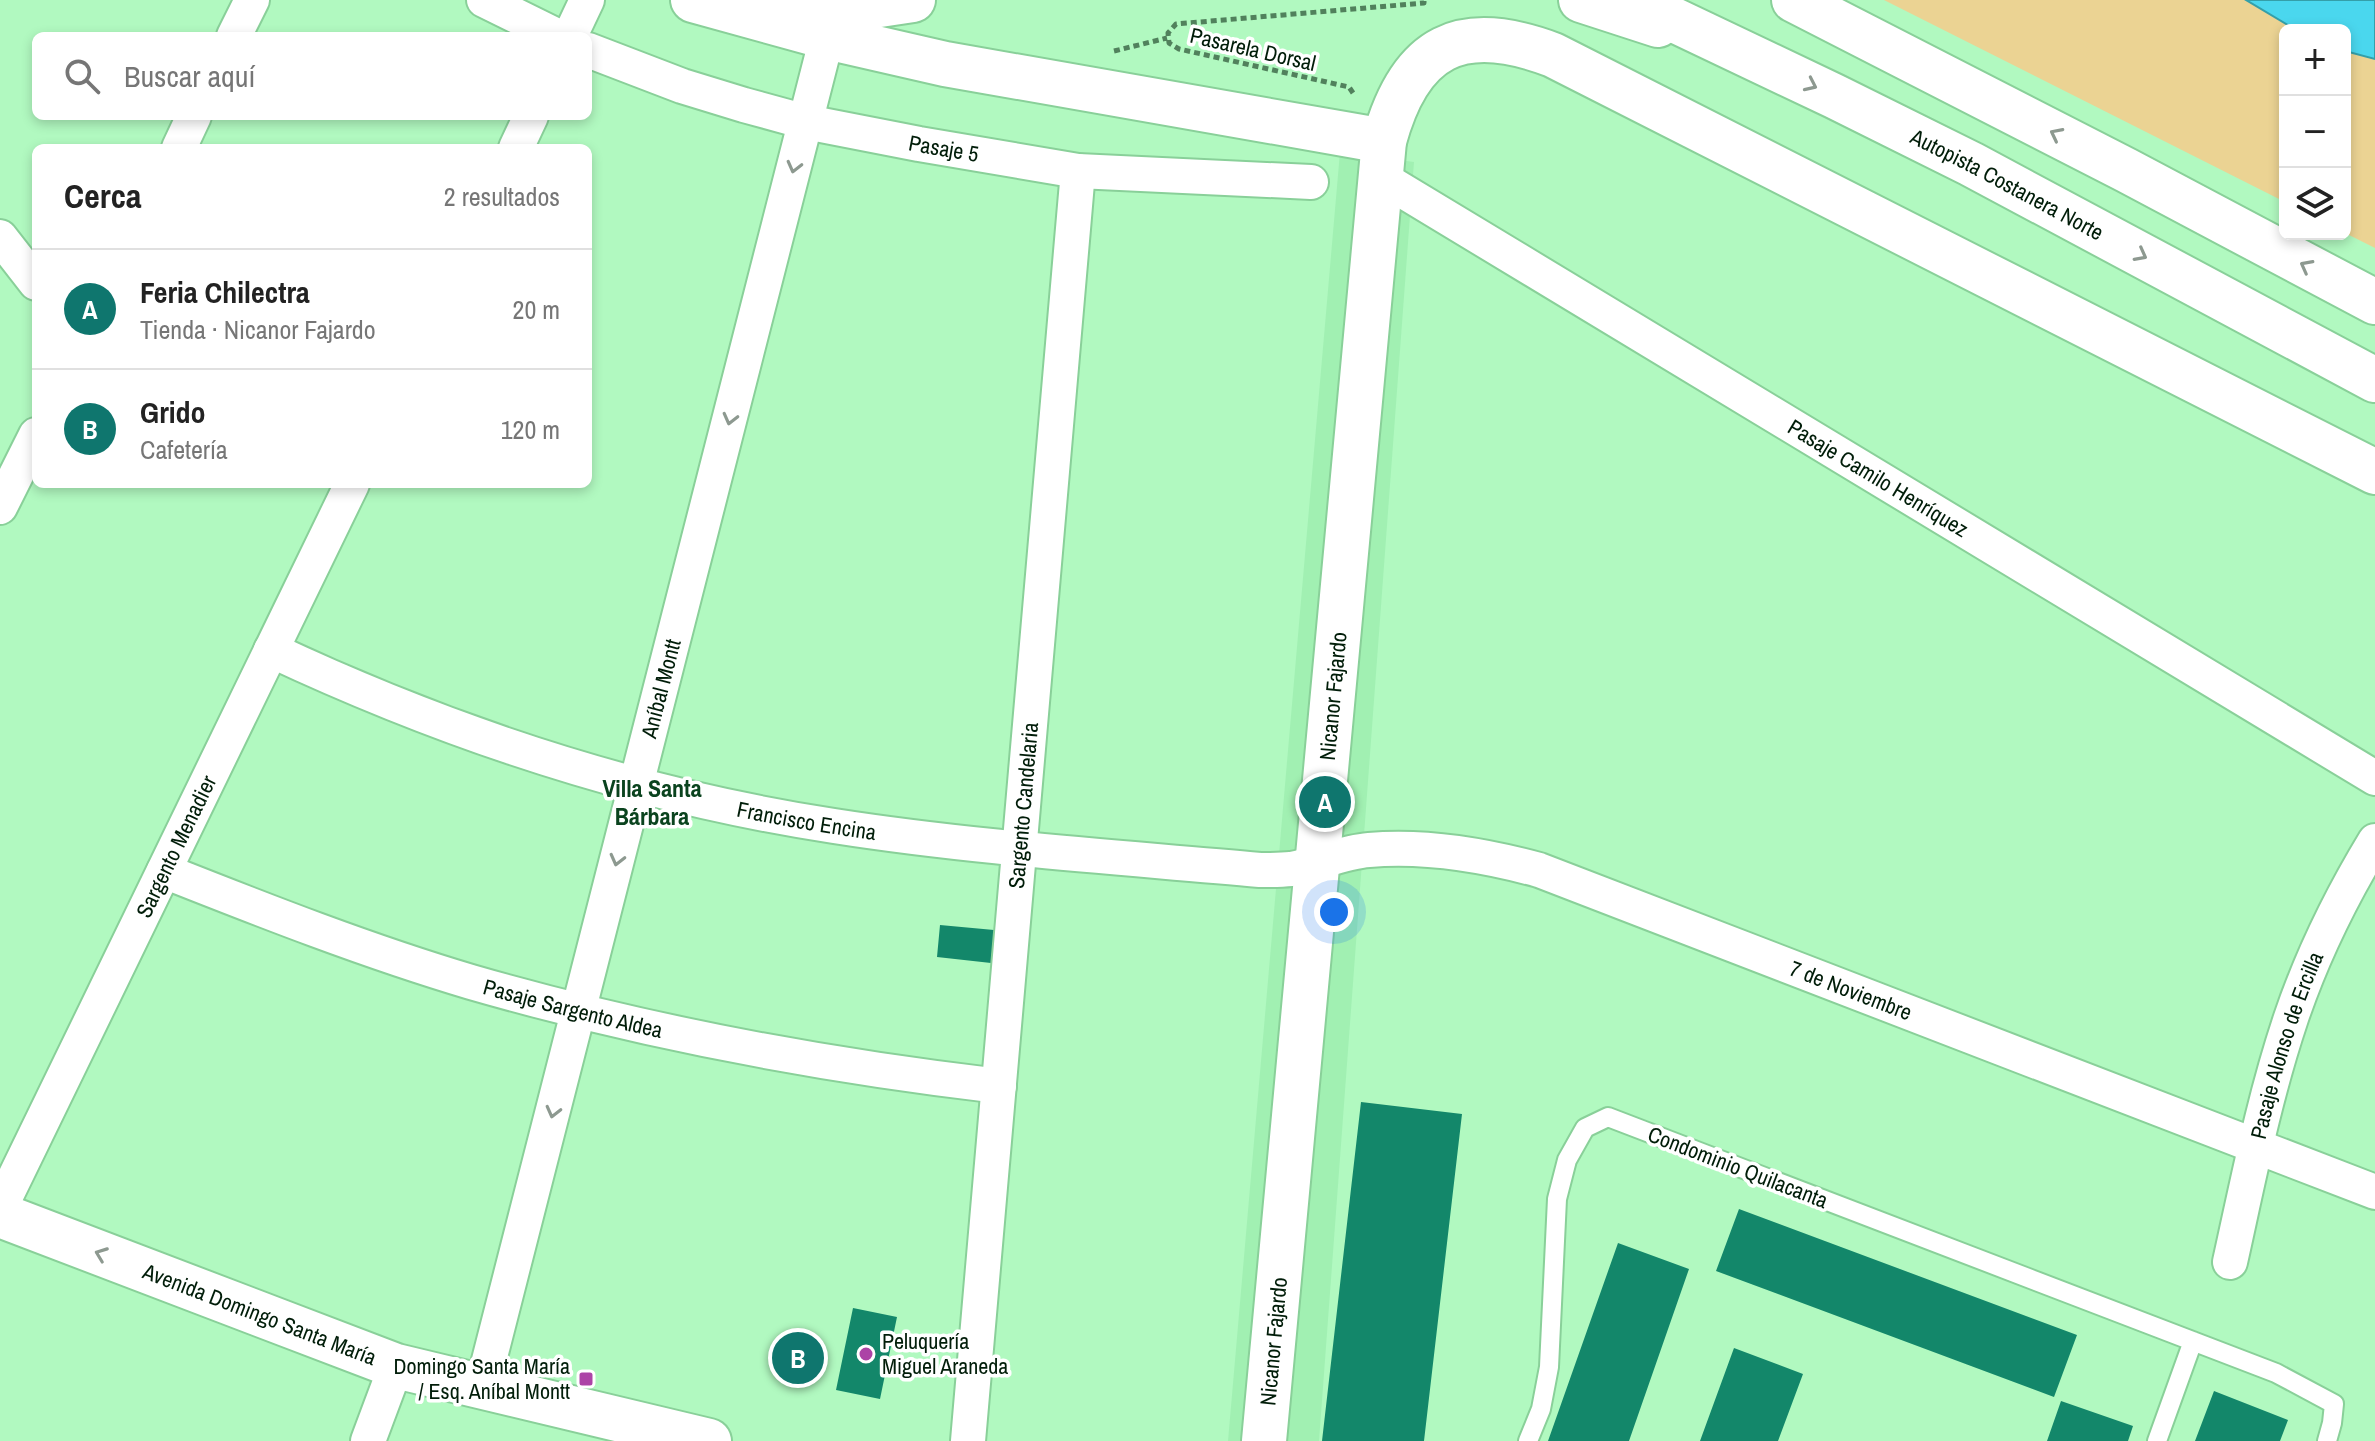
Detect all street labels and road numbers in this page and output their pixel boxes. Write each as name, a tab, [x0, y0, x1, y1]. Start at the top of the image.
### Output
street label: Pasarela Dorsal	[1187, 20, 1319, 78]
street label: Autopista Costanera Norte	[1905, 121, 2109, 247]
street label: Pasaje 5	[906, 127, 981, 169]
street label: Pasaje Camilo Henríquez	[1782, 412, 1974, 544]
street label: Nicanor Fajardo	[1312, 631, 1354, 762]
street label: Aníbal Montt	[633, 636, 688, 742]
street label: Sargento Candelaria	[1001, 721, 1045, 890]
street label: Sargento Menadier	[128, 770, 223, 923]
street label: Francisco Encina	[734, 794, 878, 847]
street label: Pasaje Alonso de Ercilla	[2243, 947, 2330, 1142]
street label: 7 de Noviembre	[1786, 953, 1916, 1027]
street label: Pasaje Sargento Aldea	[480, 971, 666, 1045]
street label: Condominio Quilacanta	[1644, 1119, 1832, 1215]
street label: Avenida Domingo Santa María	[138, 1256, 381, 1372]
street label: Nicanor Fajardo	[1252, 1276, 1294, 1407]

